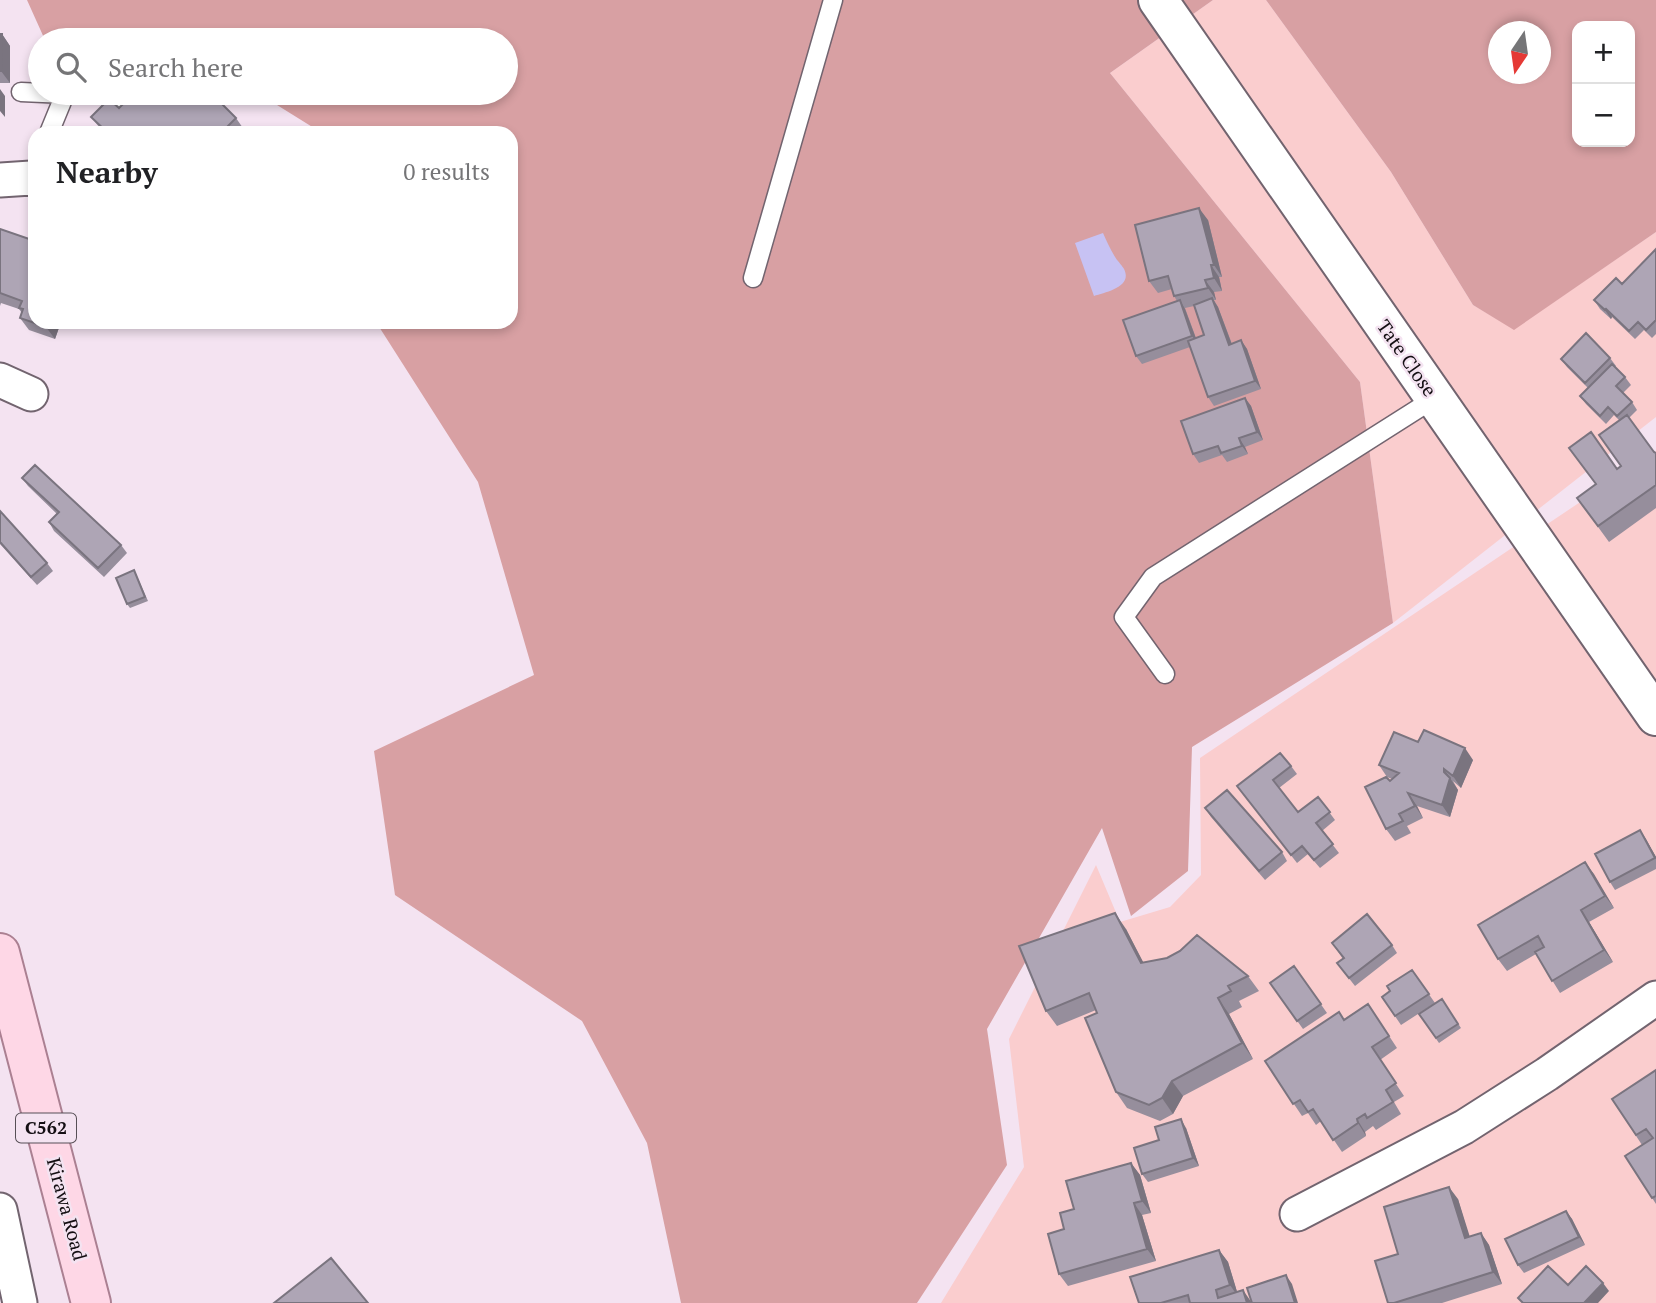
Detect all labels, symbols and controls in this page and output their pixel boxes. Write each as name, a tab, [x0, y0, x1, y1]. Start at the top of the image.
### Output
north arrow	[1488, 21, 1551, 84]
map controls	[1572, 21, 1635, 147]
button: +	[1572, 21, 1635, 84]
search box	[28, 28, 518, 105]
icon: search	[52, 48, 90, 86]
text: Search here	[108, 50, 243, 84]
button: −	[1572, 84, 1635, 147]
text: Nearby	[56, 152, 158, 192]
text: 0 results	[403, 156, 490, 187]
street label: Tate Close	[1372, 314, 1443, 401]
road number: C562	[16, 1114, 76, 1142]
street label: Kirawa Road	[42, 1155, 93, 1263]

